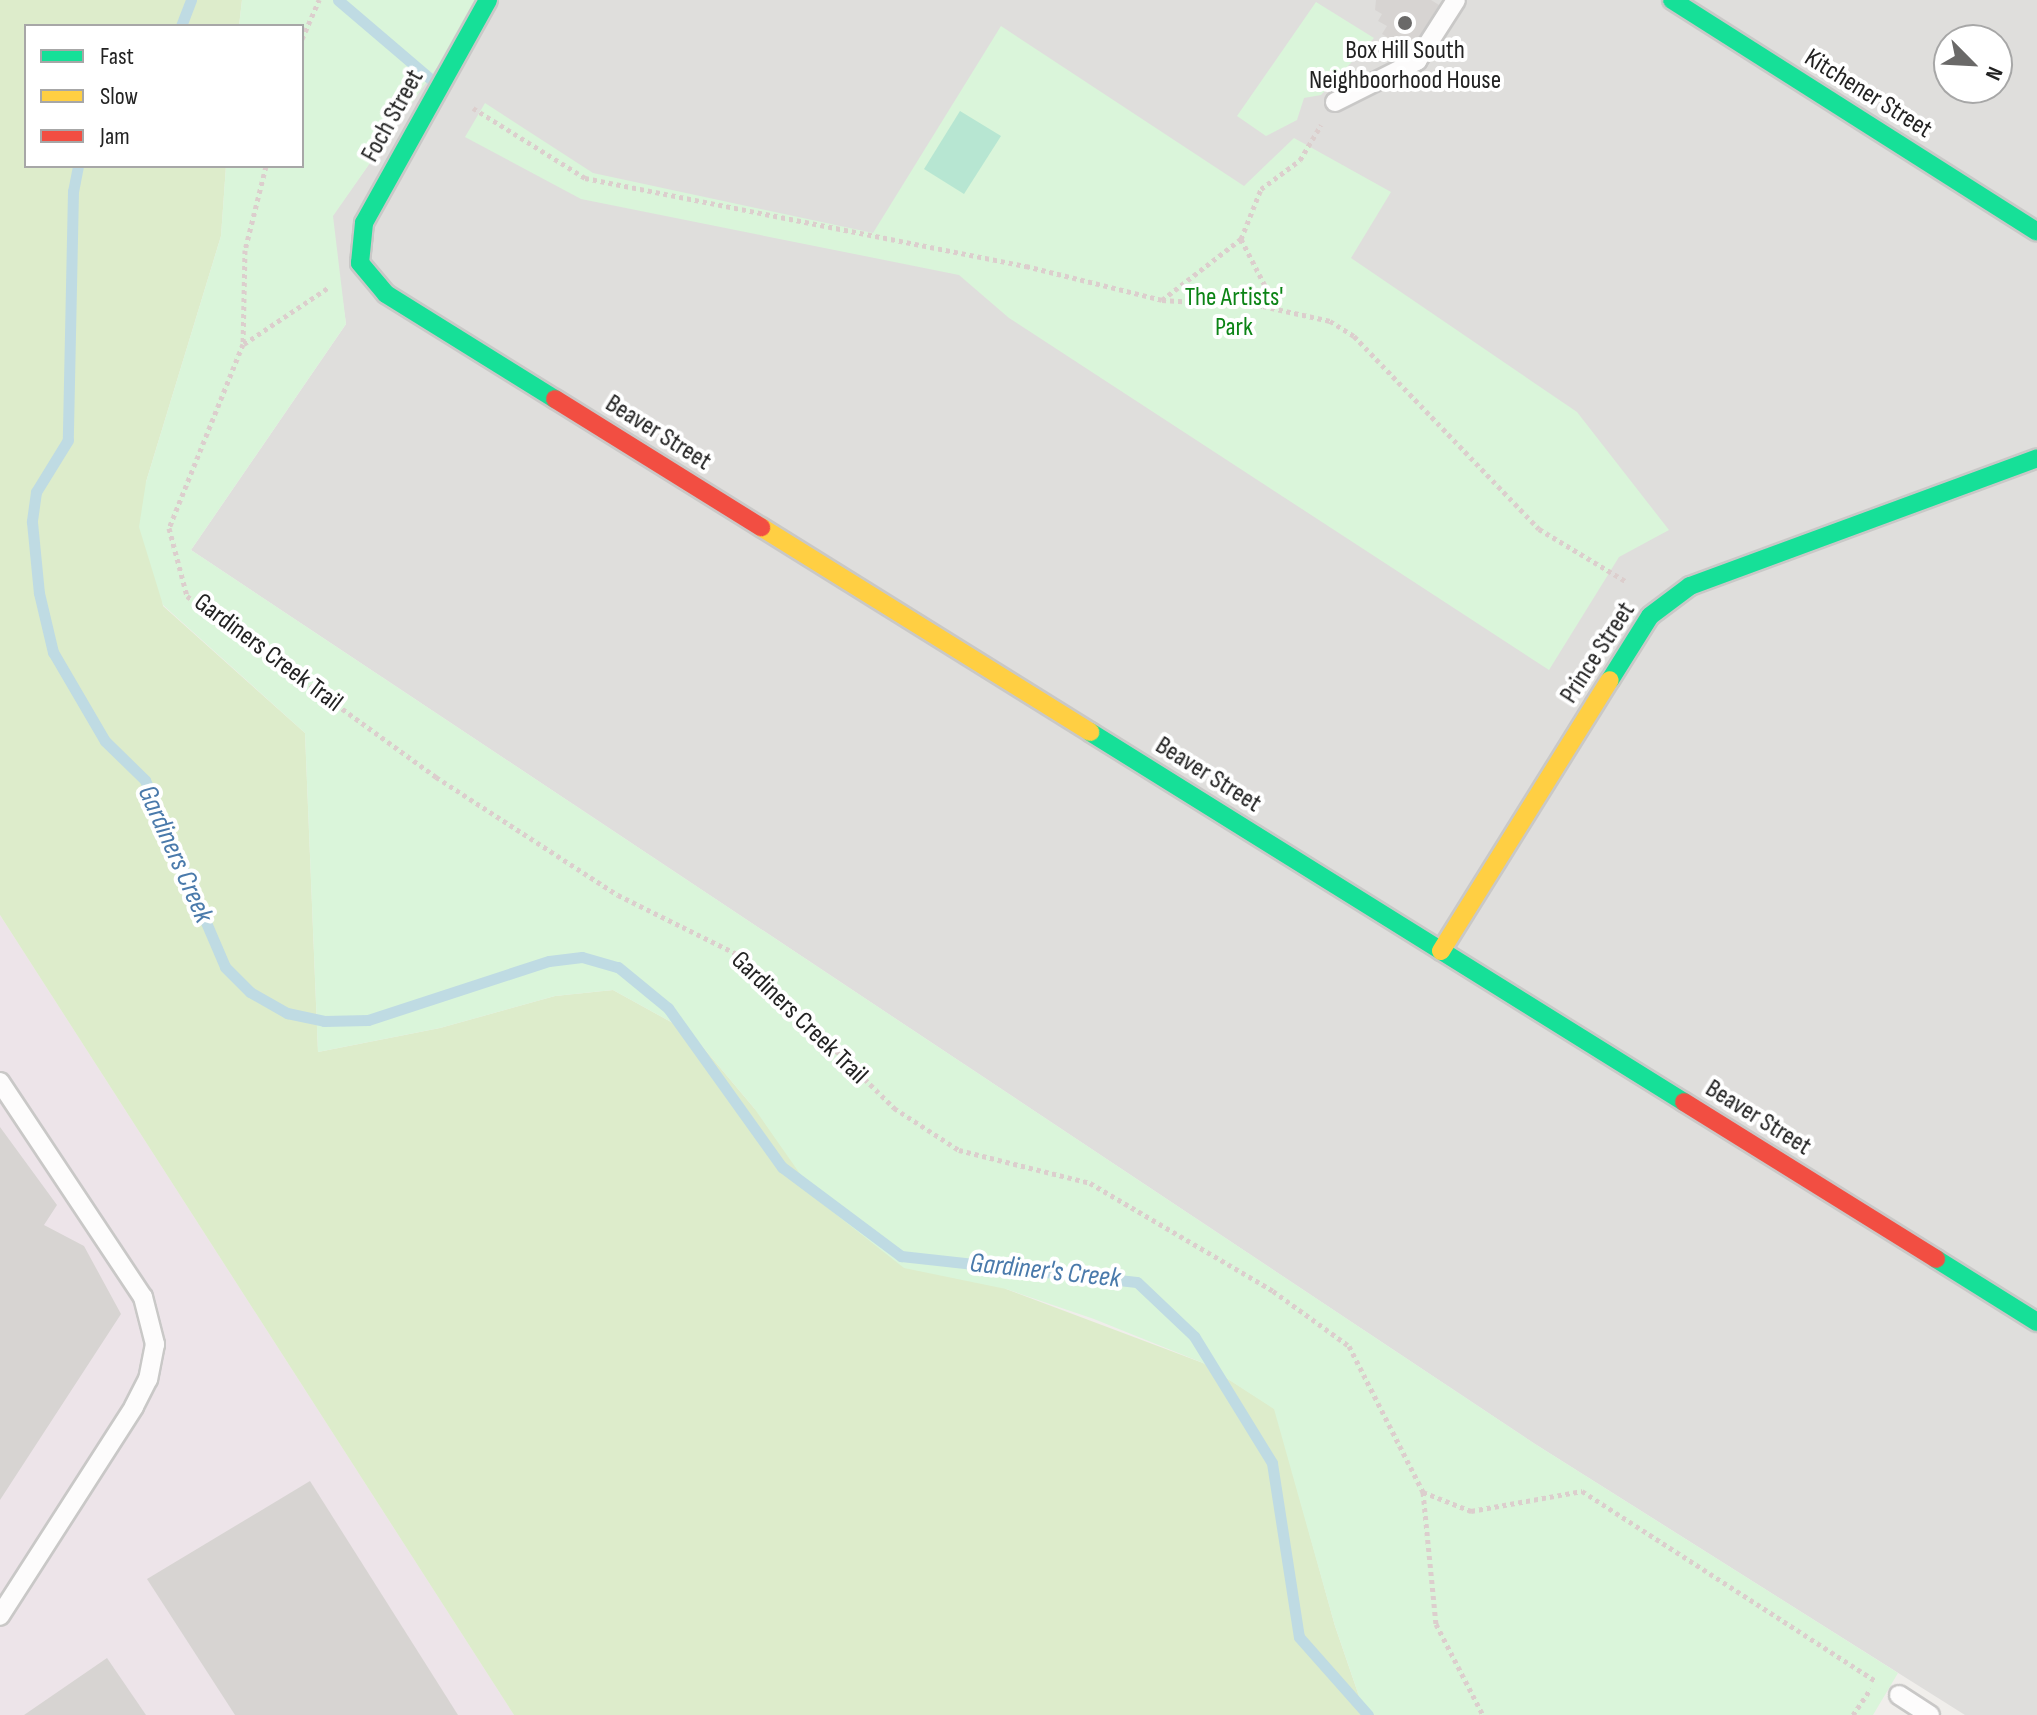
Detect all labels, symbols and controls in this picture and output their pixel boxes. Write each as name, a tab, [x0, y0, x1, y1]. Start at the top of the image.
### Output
marker: Box Hill South Neighboorhood House	[1396, 14, 1414, 32]
legend	[24, 24, 304, 168]
north arrow	[1933, 24, 2013, 104]
place label: Box Hill South Neighboorhood House	[1309, 35, 1501, 96]
text: Fast	[100, 42, 134, 71]
street label: Kitchener Street	[1799, 43, 1937, 145]
text: N	[1979, 62, 2008, 84]
street label: Foch Street	[355, 64, 431, 168]
text: Slow	[100, 82, 138, 111]
text: Jam	[100, 122, 130, 151]
park label: The Artists' Park	[1185, 282, 1283, 344]
street label: Beaver Street	[599, 388, 717, 478]
street label: Gardiners Creek Trail	[188, 587, 348, 719]
street label: Prince Street	[1554, 597, 1642, 709]
street label: Beaver Street	[1149, 730, 1267, 820]
water label: Gardiners Creek	[130, 780, 220, 928]
street label: Gardiners Creek Trail	[724, 945, 874, 1091]
street label: Beaver Street	[1699, 1073, 1817, 1163]
water label: Gardiner's Creek	[968, 1246, 1122, 1296]

